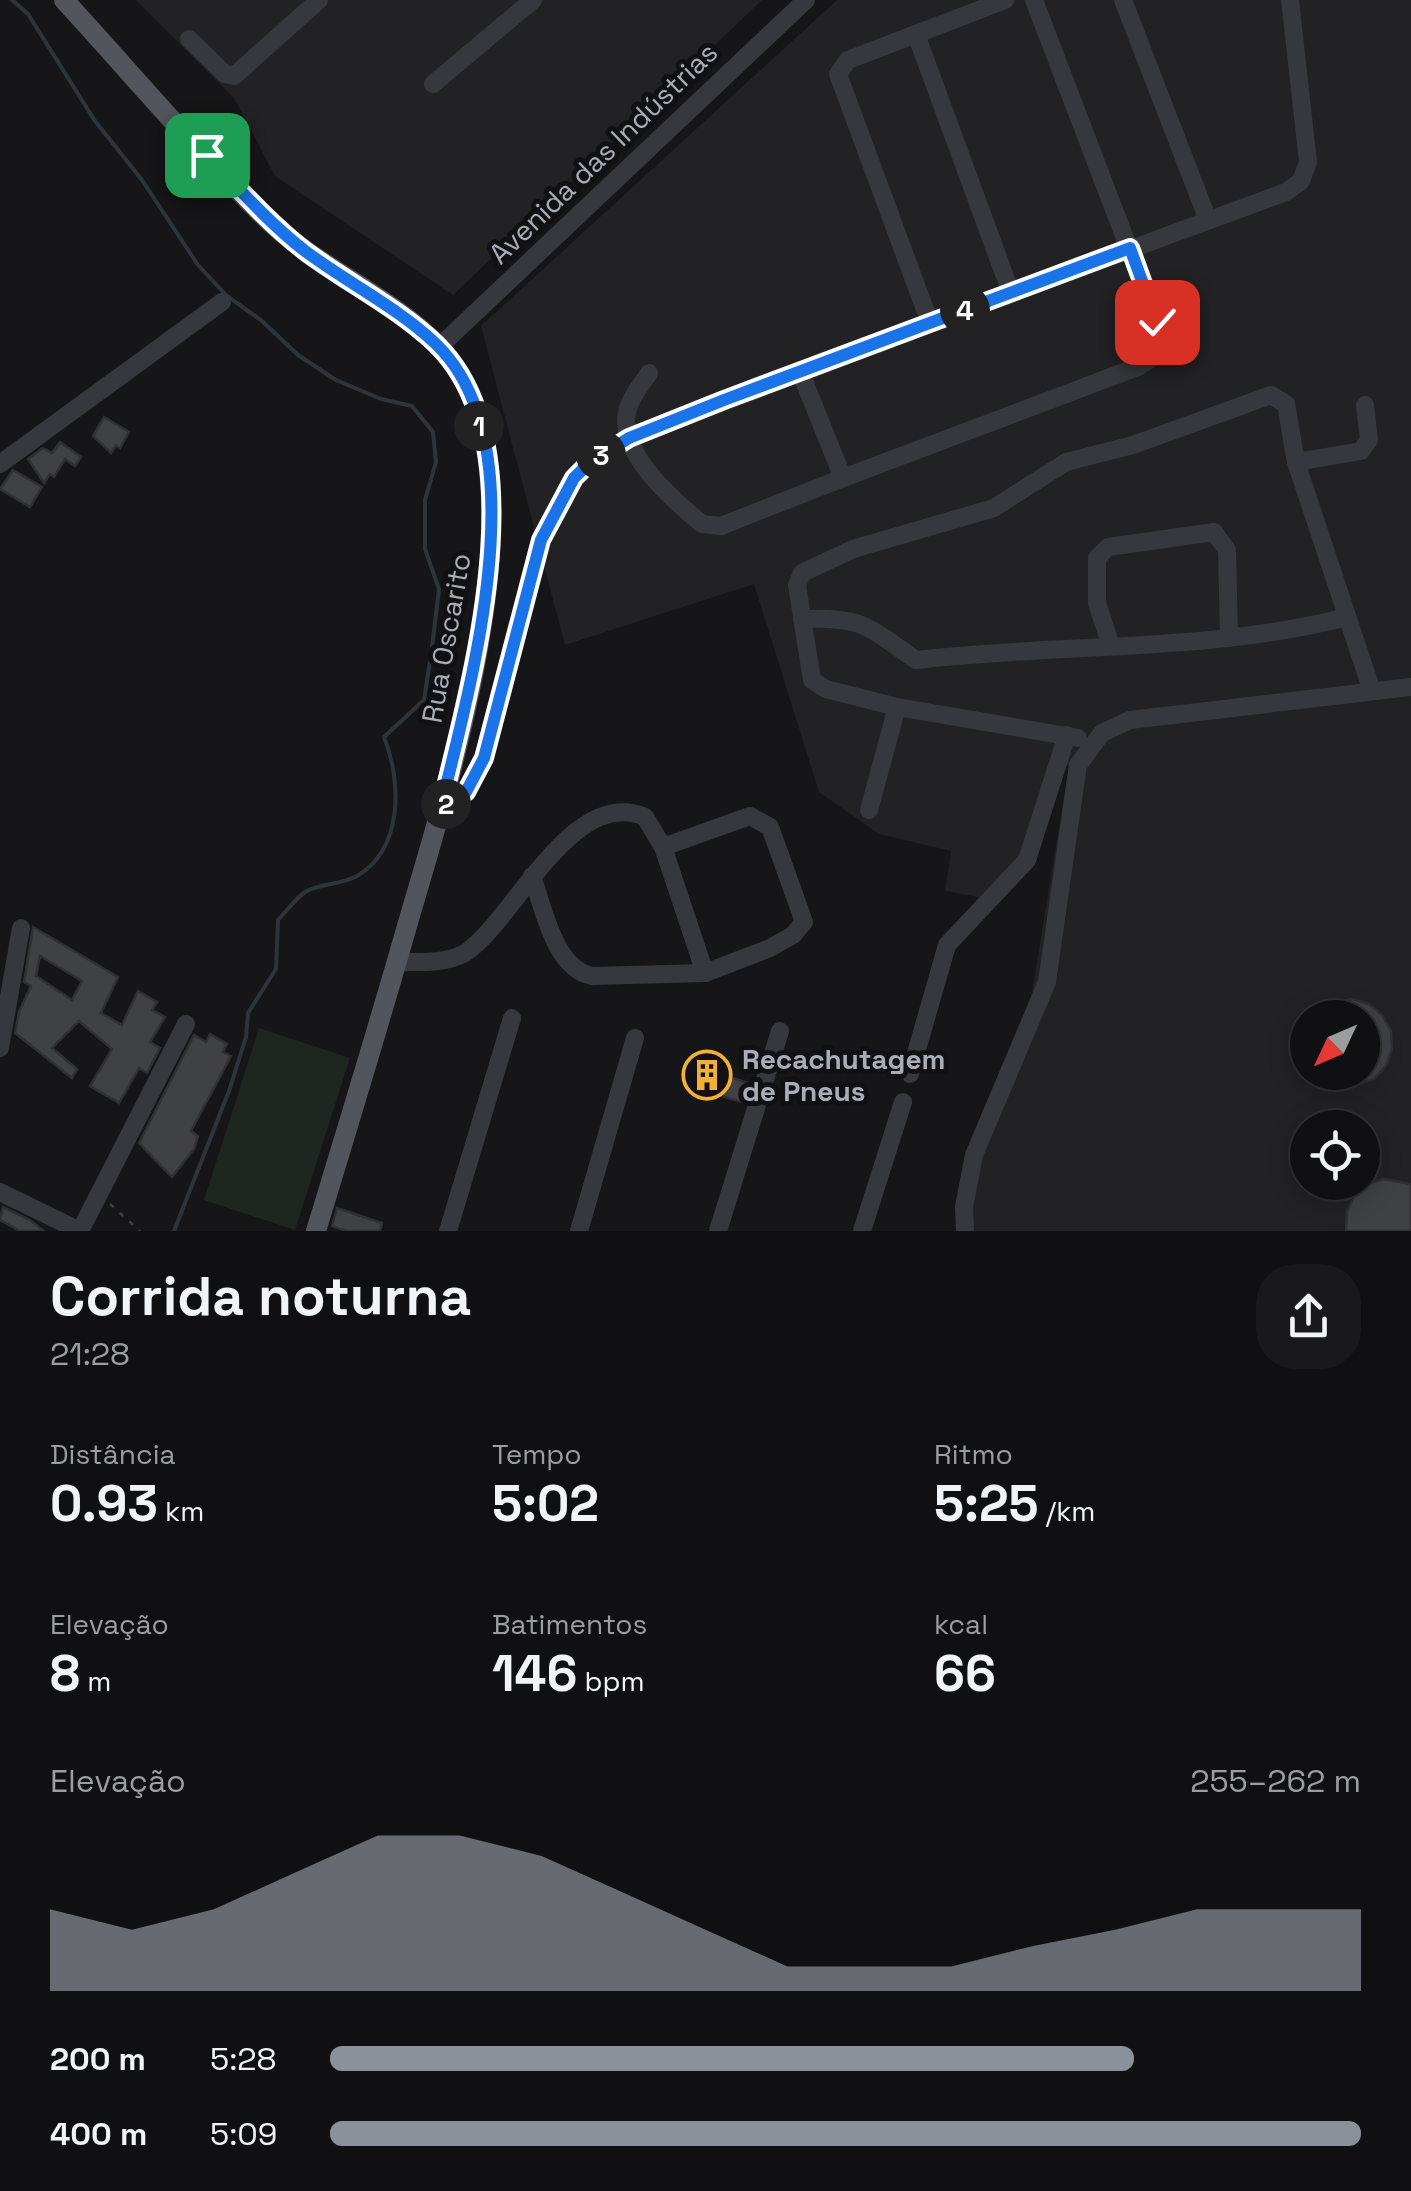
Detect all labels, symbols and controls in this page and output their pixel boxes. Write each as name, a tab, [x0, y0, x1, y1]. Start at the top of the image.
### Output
street label: Avenida das Indústrias	[481, 34, 725, 272]
pin	[165, 113, 250, 198]
icon: arrive	[180, 128, 235, 183]
pin	[1115, 280, 1200, 365]
pin: 4	[940, 285, 990, 335]
text: 4	[956, 292, 974, 328]
icon: check	[1130, 295, 1185, 350]
pin: 1	[454, 401, 504, 451]
text: 1	[473, 408, 485, 444]
pin: 3	[576, 430, 626, 480]
text: 3	[592, 437, 610, 473]
street label: Rua Oscarito	[413, 550, 479, 726]
pin: 2	[421, 779, 471, 829]
text: 2	[438, 786, 454, 822]
north arrow	[1290, 1000, 1380, 1090]
map controls	[1290, 1000, 1380, 1200]
place label: Recachutagem de Pneus	[742, 1041, 945, 1109]
building icon: Recachutagem de Pneus	[681, 1049, 733, 1101]
button: locate	[1290, 1110, 1380, 1200]
text: Corrida noturna	[50, 1261, 471, 1331]
button: share	[1256, 1264, 1361, 1369]
text: 21:28	[50, 1334, 130, 1374]
text: Distância	[50, 1436, 176, 1472]
text: Tempo	[492, 1436, 582, 1472]
text: Ritmo	[934, 1436, 1013, 1472]
text: 0.93	[50, 1472, 158, 1536]
text: 5:02	[492, 1472, 599, 1536]
text: 5:25	[934, 1472, 1039, 1536]
text: km	[158, 1493, 204, 1529]
text: /km	[1039, 1493, 1095, 1529]
text: Elevação	[50, 1606, 169, 1642]
text: Batimentos	[492, 1606, 647, 1642]
text: kcal	[934, 1606, 988, 1642]
text: 8	[50, 1642, 80, 1706]
text: 146	[492, 1642, 577, 1706]
text: 66	[934, 1642, 996, 1706]
text: m	[80, 1663, 111, 1699]
text: bpm	[577, 1663, 645, 1699]
text: Elevação	[50, 1761, 186, 1801]
text: 255–262 m	[1190, 1761, 1361, 1801]
text: 200 m	[50, 2039, 146, 2079]
text: 5:28	[210, 2039, 277, 2079]
text: 400 m	[50, 2114, 147, 2154]
text: 5:09	[210, 2114, 277, 2154]

